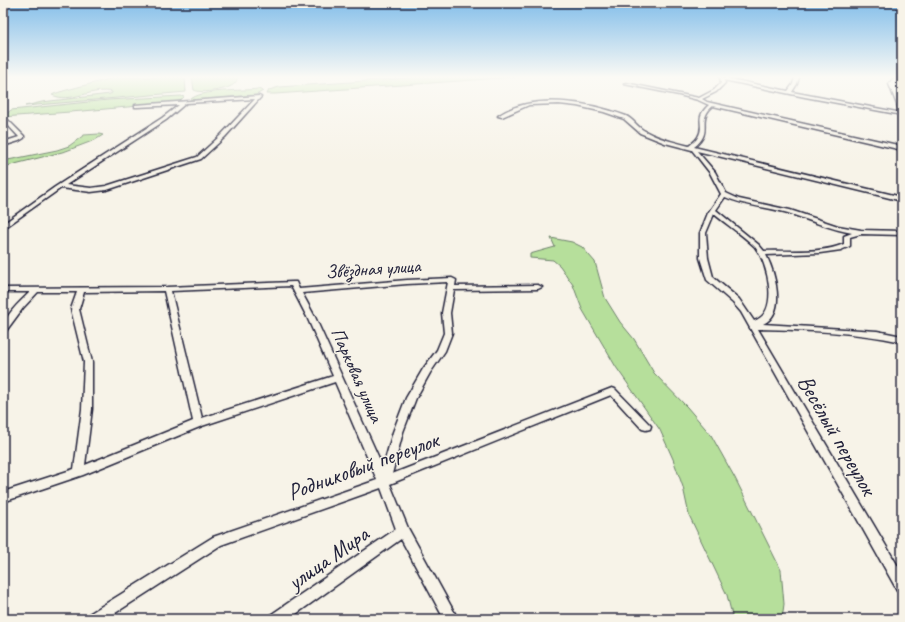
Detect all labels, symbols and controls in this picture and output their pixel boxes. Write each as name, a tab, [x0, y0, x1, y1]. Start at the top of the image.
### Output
street label: Звёздная улица	[325, 254, 423, 284]
street label: Парковая улица	[325, 324, 389, 428]
street label: Весёлый переулок	[791, 370, 884, 502]
street label: Родниковый переулок	[284, 424, 445, 507]
street label: улица Мира	[280, 519, 376, 598]

